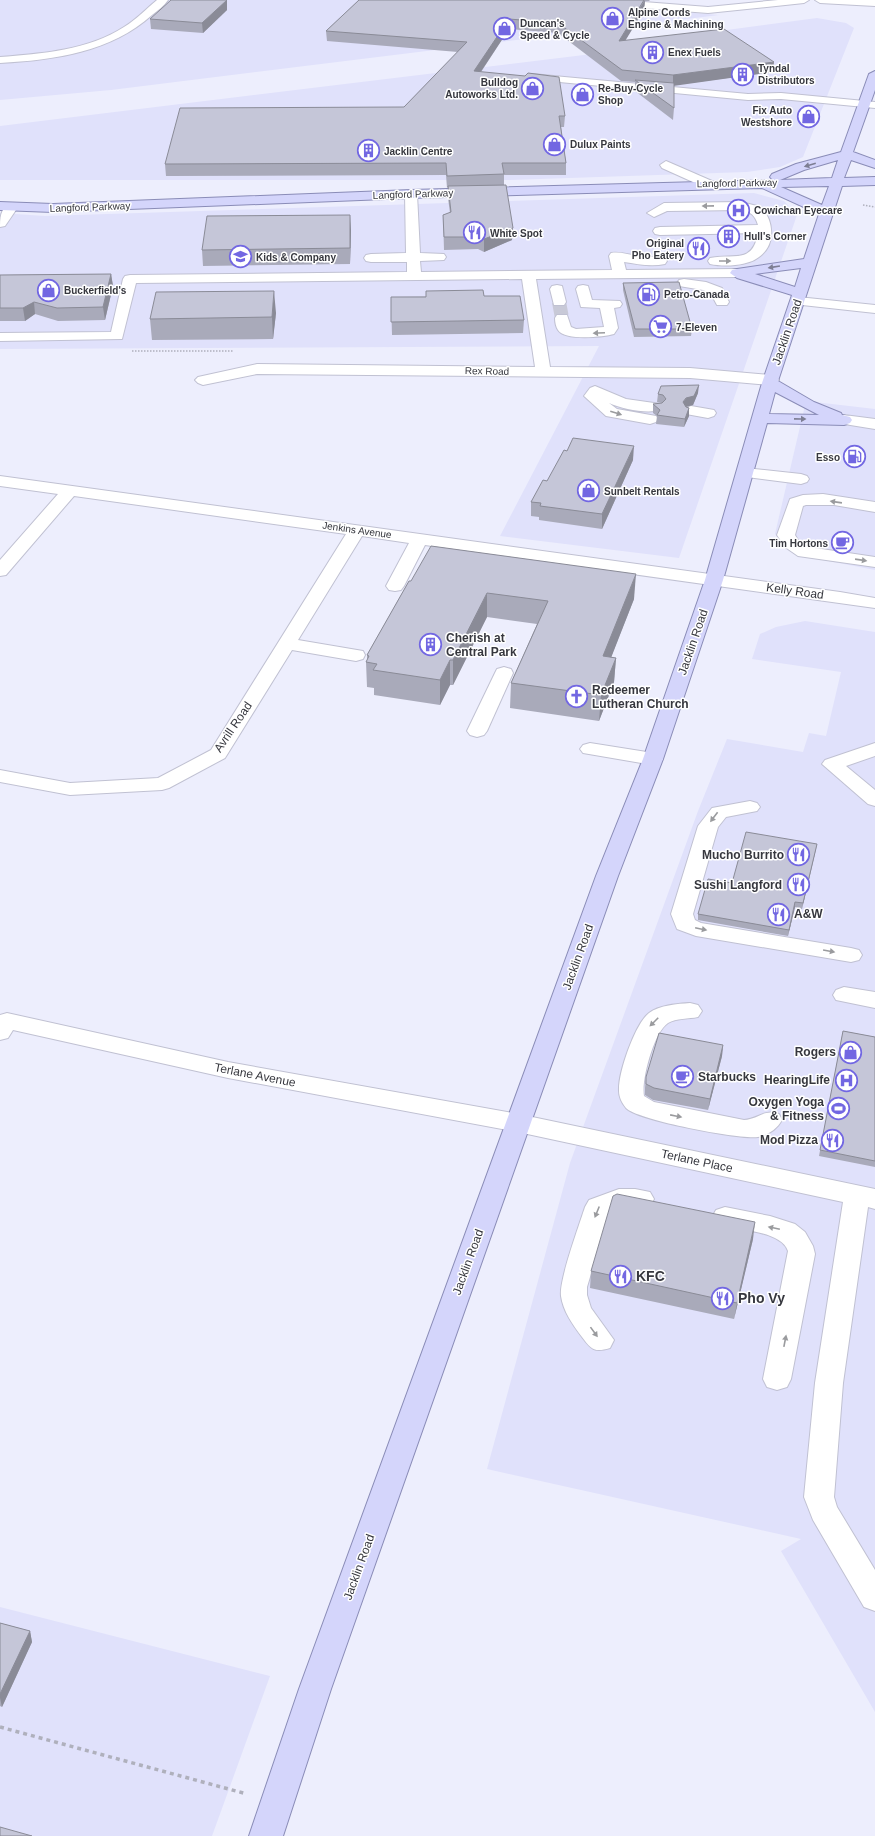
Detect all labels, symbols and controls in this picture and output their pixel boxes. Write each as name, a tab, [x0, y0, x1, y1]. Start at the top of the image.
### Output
shop icon: Alpine Cords Engine & Machining	[599, 5, 625, 31]
place label: Alpine Cords Engine & Machining	[628, 7, 724, 30]
shop icon: Duncan's Speed & Cycle	[491, 16, 517, 42]
place label: Duncan's Speed & Cycle	[520, 18, 590, 41]
building icon: Enex Fuels	[639, 39, 665, 65]
place label: Enex Fuels	[668, 47, 721, 58]
building icon: Tyndal Distributors	[729, 61, 755, 87]
place label: Tyndal Distributors	[758, 63, 815, 86]
shop icon: Bulldog Autoworks Ltd.	[520, 75, 546, 101]
place label: Bulldog Autoworks Ltd.	[445, 77, 518, 100]
shop icon: Re-Buy-Cycle Shop	[569, 81, 595, 107]
place label: Re-Buy-Cycle Shop	[598, 83, 663, 106]
shop icon: Fix Auto Westshore	[795, 103, 821, 129]
place label: Fix Auto Westshore	[741, 105, 792, 128]
shop icon: Dulux Paints	[541, 131, 567, 157]
building icon: Jacklin Centre	[355, 138, 381, 164]
place label: Dulux Paints	[570, 139, 631, 150]
place label: Jacklin Centre	[384, 146, 453, 157]
one-way arrow	[803, 162, 815, 168]
street label: Langford Parkway	[697, 177, 777, 189]
street label: Langford Parkway	[373, 187, 453, 201]
hospital icon: Cowichan Eyecare	[726, 197, 752, 223]
street label: Langford Parkway	[50, 200, 130, 214]
one-way arrow	[702, 203, 714, 210]
place label: Cowichan Eyecare	[754, 205, 843, 216]
restaurant icon: White Spot	[461, 220, 487, 246]
building icon: Hull's Corner	[715, 223, 741, 249]
place label: White Spot	[490, 228, 543, 239]
place label: Hull's Corner	[744, 231, 806, 242]
restaurant icon: Original Pho Eatery	[686, 236, 712, 262]
place label: Original Pho Eatery	[632, 238, 684, 261]
school or university icon: Kids & Company	[228, 244, 254, 270]
place label: Kids & Company	[256, 252, 336, 263]
one-way arrow	[719, 258, 732, 264]
one-way arrow	[768, 264, 780, 270]
shop icon: Buckerfield's	[36, 277, 62, 303]
fuel station icon: Petro-Canada	[635, 281, 661, 307]
place label: Buckerfield's	[64, 285, 127, 296]
place label: Petro-Canada	[664, 289, 729, 300]
street label: Jacklin Road	[769, 297, 805, 367]
supermarket icon: 7-Eleven	[647, 314, 673, 340]
place label: 7-Eleven	[676, 322, 717, 333]
one-way arrow	[593, 329, 605, 336]
street label: Rex Road	[465, 365, 509, 377]
one-way arrow	[610, 410, 622, 416]
one-way arrow	[794, 416, 807, 422]
fuel station icon: Esso	[842, 444, 868, 470]
place label: Esso	[816, 452, 840, 463]
shop icon: Sunbelt Rentals	[575, 478, 601, 504]
place label: Sunbelt Rentals	[604, 486, 680, 497]
one-way arrow	[830, 499, 842, 505]
street label: Jenkins Avenue	[322, 520, 393, 540]
cafe icon: Tim Hortons	[830, 530, 856, 556]
place label: Tim Hortons	[769, 538, 828, 549]
one-way arrow	[855, 557, 867, 563]
street label: Kelly Road	[765, 580, 825, 602]
street label: Jacklin Road	[675, 607, 711, 677]
place label: Cherish at Central Park	[446, 631, 517, 659]
building icon: Cherish at Central Park	[418, 632, 444, 658]
place label: Redeemer Lutheran Church	[592, 683, 689, 711]
church icon: Redeemer Lutheran Church	[563, 684, 589, 710]
street label: Avrill Road	[211, 699, 255, 755]
one-way arrow	[710, 812, 719, 823]
restaurant icon: Mucho Burrito	[786, 842, 812, 868]
place label: Mucho Burrito	[702, 848, 784, 862]
restaurant icon: Sushi Langford	[785, 872, 811, 898]
place label: Sushi Langford	[694, 878, 782, 892]
restaurant icon: A&W	[766, 901, 792, 927]
place label: A&W	[794, 907, 823, 921]
street label: Jacklin Road	[560, 922, 596, 992]
one-way arrow	[695, 927, 708, 933]
one-way arrow	[823, 949, 836, 955]
one-way arrow	[649, 1018, 659, 1027]
shop icon: Rogers	[838, 1039, 864, 1065]
place label: Rogers	[795, 1045, 836, 1059]
street label: Terlane Avenue	[213, 1060, 297, 1090]
cafe icon: Starbucks	[670, 1064, 696, 1090]
hospital icon: HearingLife	[833, 1067, 859, 1093]
place label: Starbucks	[698, 1070, 756, 1084]
place label: HearingLife	[764, 1073, 830, 1087]
place label: Oxygen Yoga & Fitness	[748, 1095, 824, 1123]
sports icon: Oxygen Yoga & Fitness	[826, 1096, 852, 1122]
one-way arrow	[670, 1113, 682, 1119]
restaurant icon: Mod Pizza	[820, 1127, 846, 1153]
place label: Mod Pizza	[760, 1133, 818, 1147]
street label: Terlane Place	[660, 1147, 734, 1175]
one-way arrow	[594, 1207, 600, 1219]
one-way arrow	[768, 1224, 780, 1230]
street label: Jacklin Road	[450, 1227, 486, 1297]
restaurant icon: KFC	[607, 1263, 633, 1289]
place label: KFC	[636, 1268, 665, 1284]
restaurant icon: Pho Vy	[709, 1285, 735, 1311]
place label: Pho Vy	[738, 1290, 785, 1306]
one-way arrow	[589, 1327, 598, 1338]
one-way arrow	[782, 1335, 788, 1347]
street label: Jacklin Road	[341, 1532, 377, 1602]

